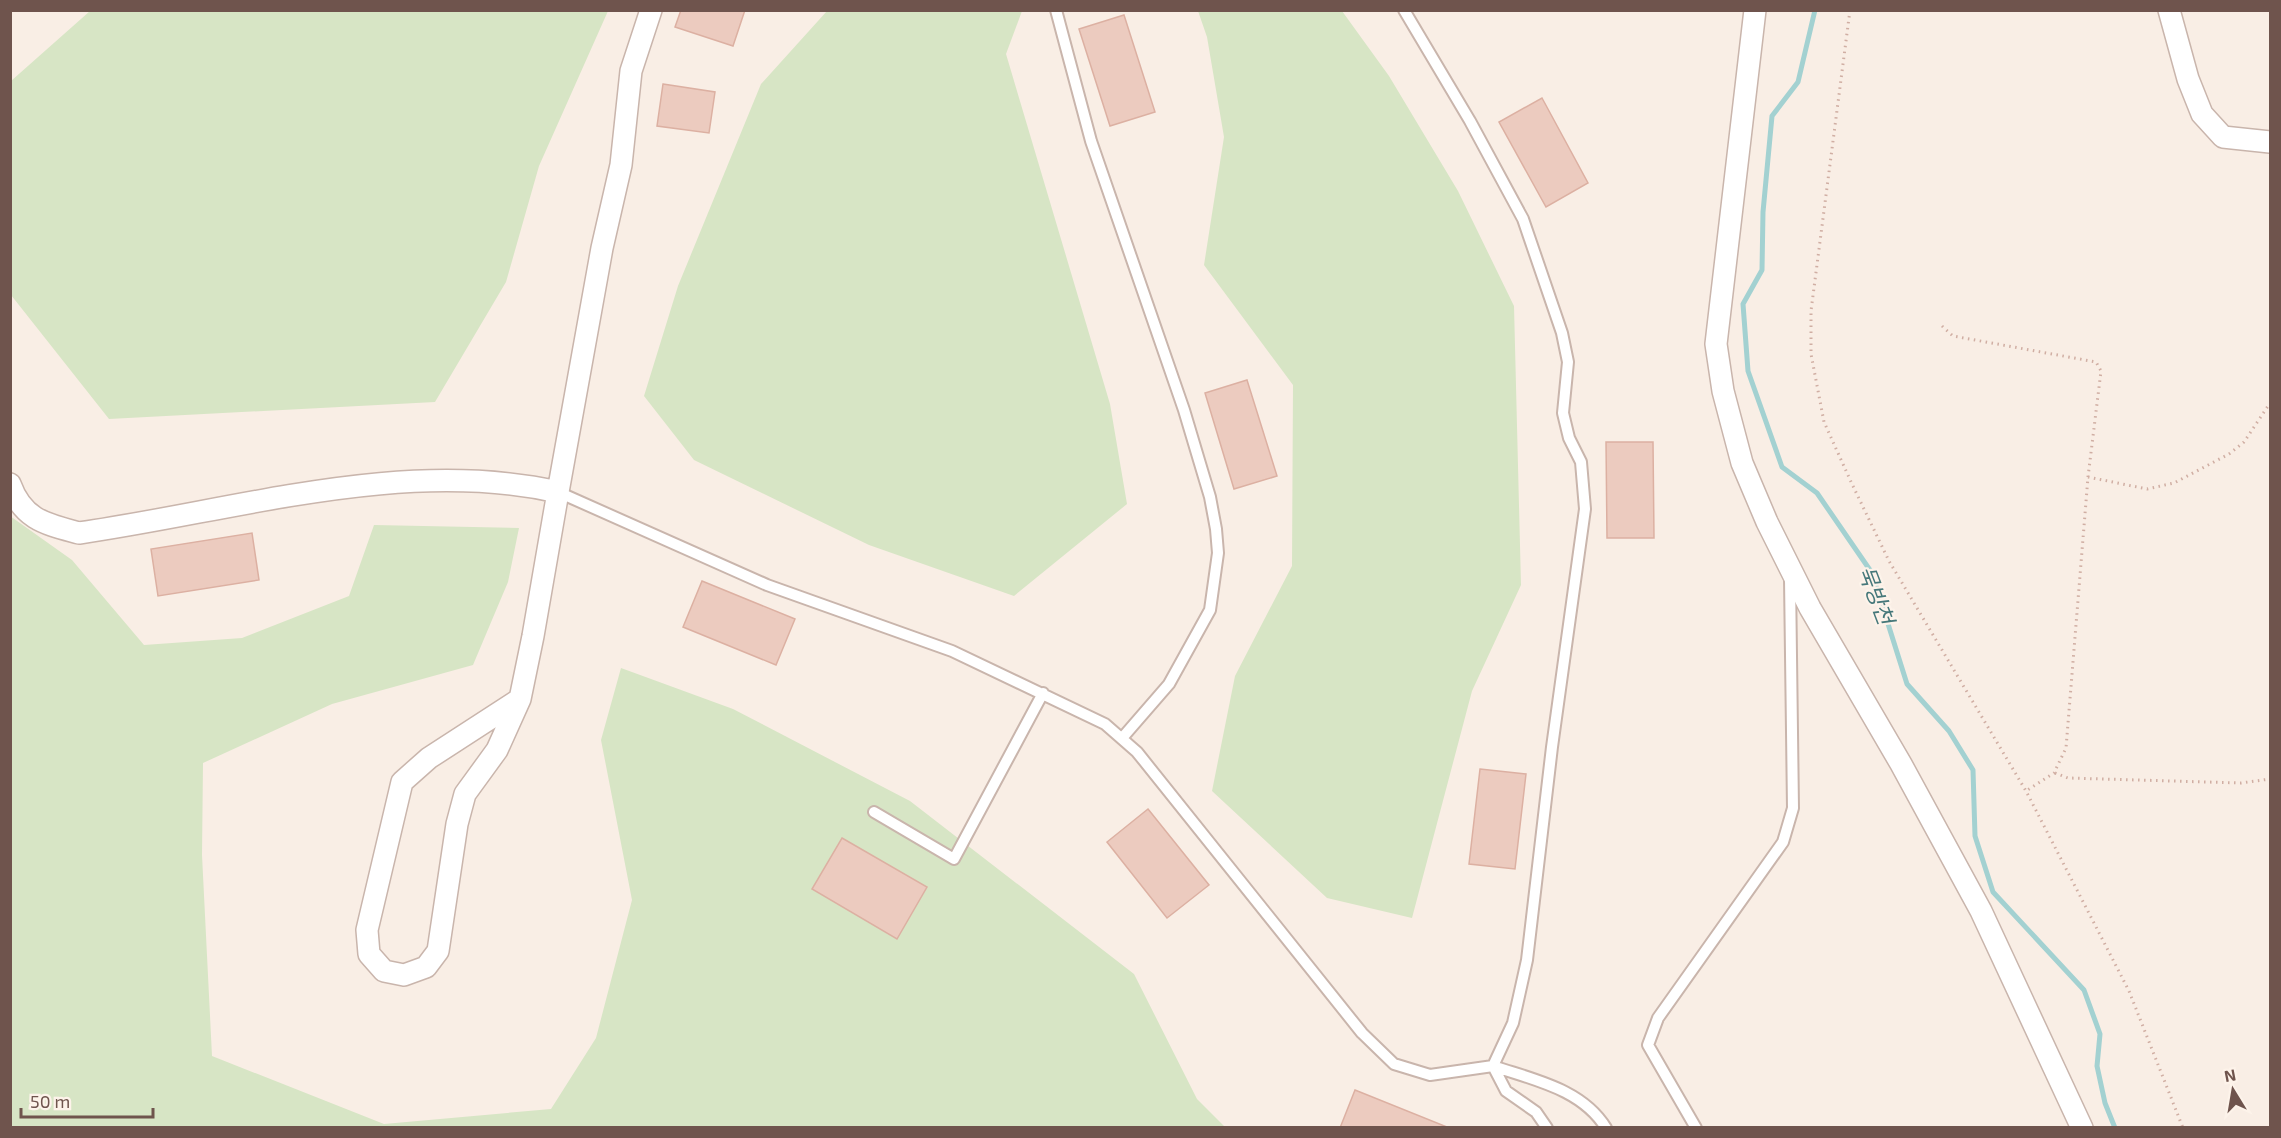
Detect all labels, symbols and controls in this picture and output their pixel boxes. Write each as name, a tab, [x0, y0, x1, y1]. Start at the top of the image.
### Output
water label: 묵방천	[1854, 562, 1901, 630]
north arrow	[2203, 1060, 2263, 1120]
text: N	[2223, 1064, 2238, 1085]
scale bar	[21, 1081, 153, 1119]
text: 50 m	[30, 1090, 70, 1112]

